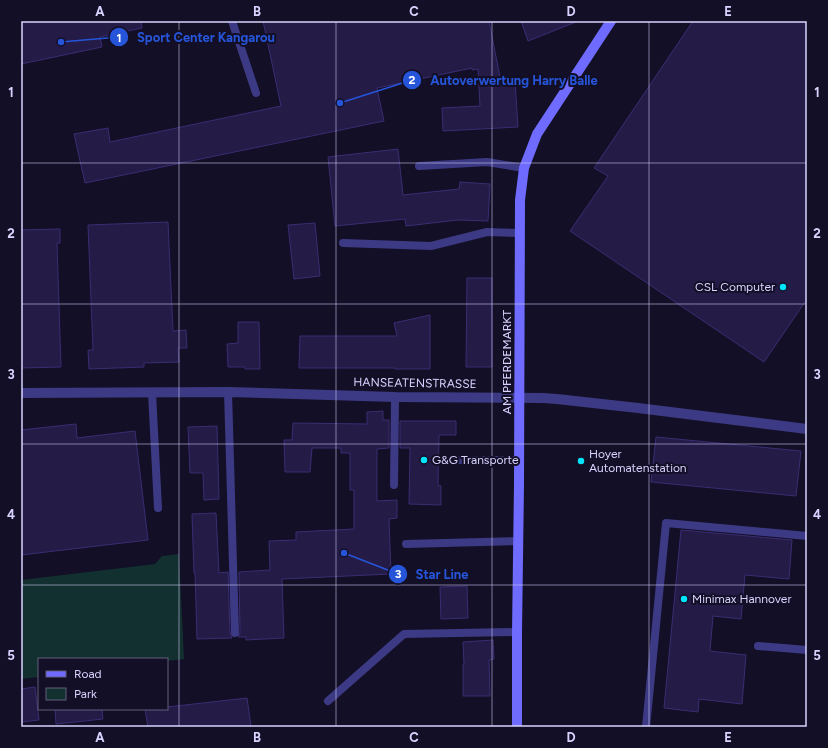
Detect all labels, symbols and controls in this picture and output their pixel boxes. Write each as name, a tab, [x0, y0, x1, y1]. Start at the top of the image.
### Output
text: A	[95, 4, 105, 19]
text: B	[253, 4, 261, 19]
text: C	[409, 4, 419, 19]
text: D	[566, 4, 576, 19]
text: E	[724, 4, 732, 19]
callout: Sport Center Kangarou	[109, 25, 283, 50]
text: Sport Center Kangarou	[137, 30, 275, 45]
text: 1	[116, 31, 122, 45]
callout: Autoverwertung Harry Balle	[402, 68, 605, 93]
text: 2	[409, 73, 416, 87]
text: Autoverwertung Harry Balle	[430, 73, 598, 88]
text: 1	[8, 85, 14, 100]
text: 1	[814, 85, 820, 100]
text: 2	[7, 226, 15, 241]
text: 2	[813, 226, 821, 241]
place label: CSL Computer	[695, 280, 775, 294]
marker: CSL Computer	[778, 282, 788, 292]
street label: AM PFERDEMARKT	[500, 309, 514, 414]
text: 3	[7, 367, 15, 382]
text: 3	[813, 367, 821, 382]
street label: HANSEATENSTRASSE	[353, 375, 477, 391]
place label: Hoyer Automatenstation	[589, 447, 687, 475]
place label: G&G Transporte	[432, 453, 519, 467]
marker: G&G Transporte	[419, 455, 429, 465]
marker: Hoyer Automatenstation	[576, 456, 586, 466]
text: 4	[7, 507, 15, 522]
text: 4	[813, 507, 821, 522]
callout: Star Line	[388, 562, 476, 587]
text: 3	[395, 567, 402, 581]
text: Star Line	[416, 567, 468, 582]
place label: Minimax Hannover	[692, 592, 791, 606]
marker: Minimax Hannover	[679, 594, 689, 604]
text: 5	[7, 648, 15, 663]
text: 5	[813, 648, 821, 663]
legend	[38, 658, 168, 710]
text: Road	[74, 667, 102, 681]
text: Park	[74, 687, 97, 701]
text: A	[95, 730, 105, 745]
text: B	[253, 730, 261, 745]
text: C	[409, 730, 419, 745]
text: D	[566, 730, 576, 745]
text: E	[724, 730, 732, 745]

